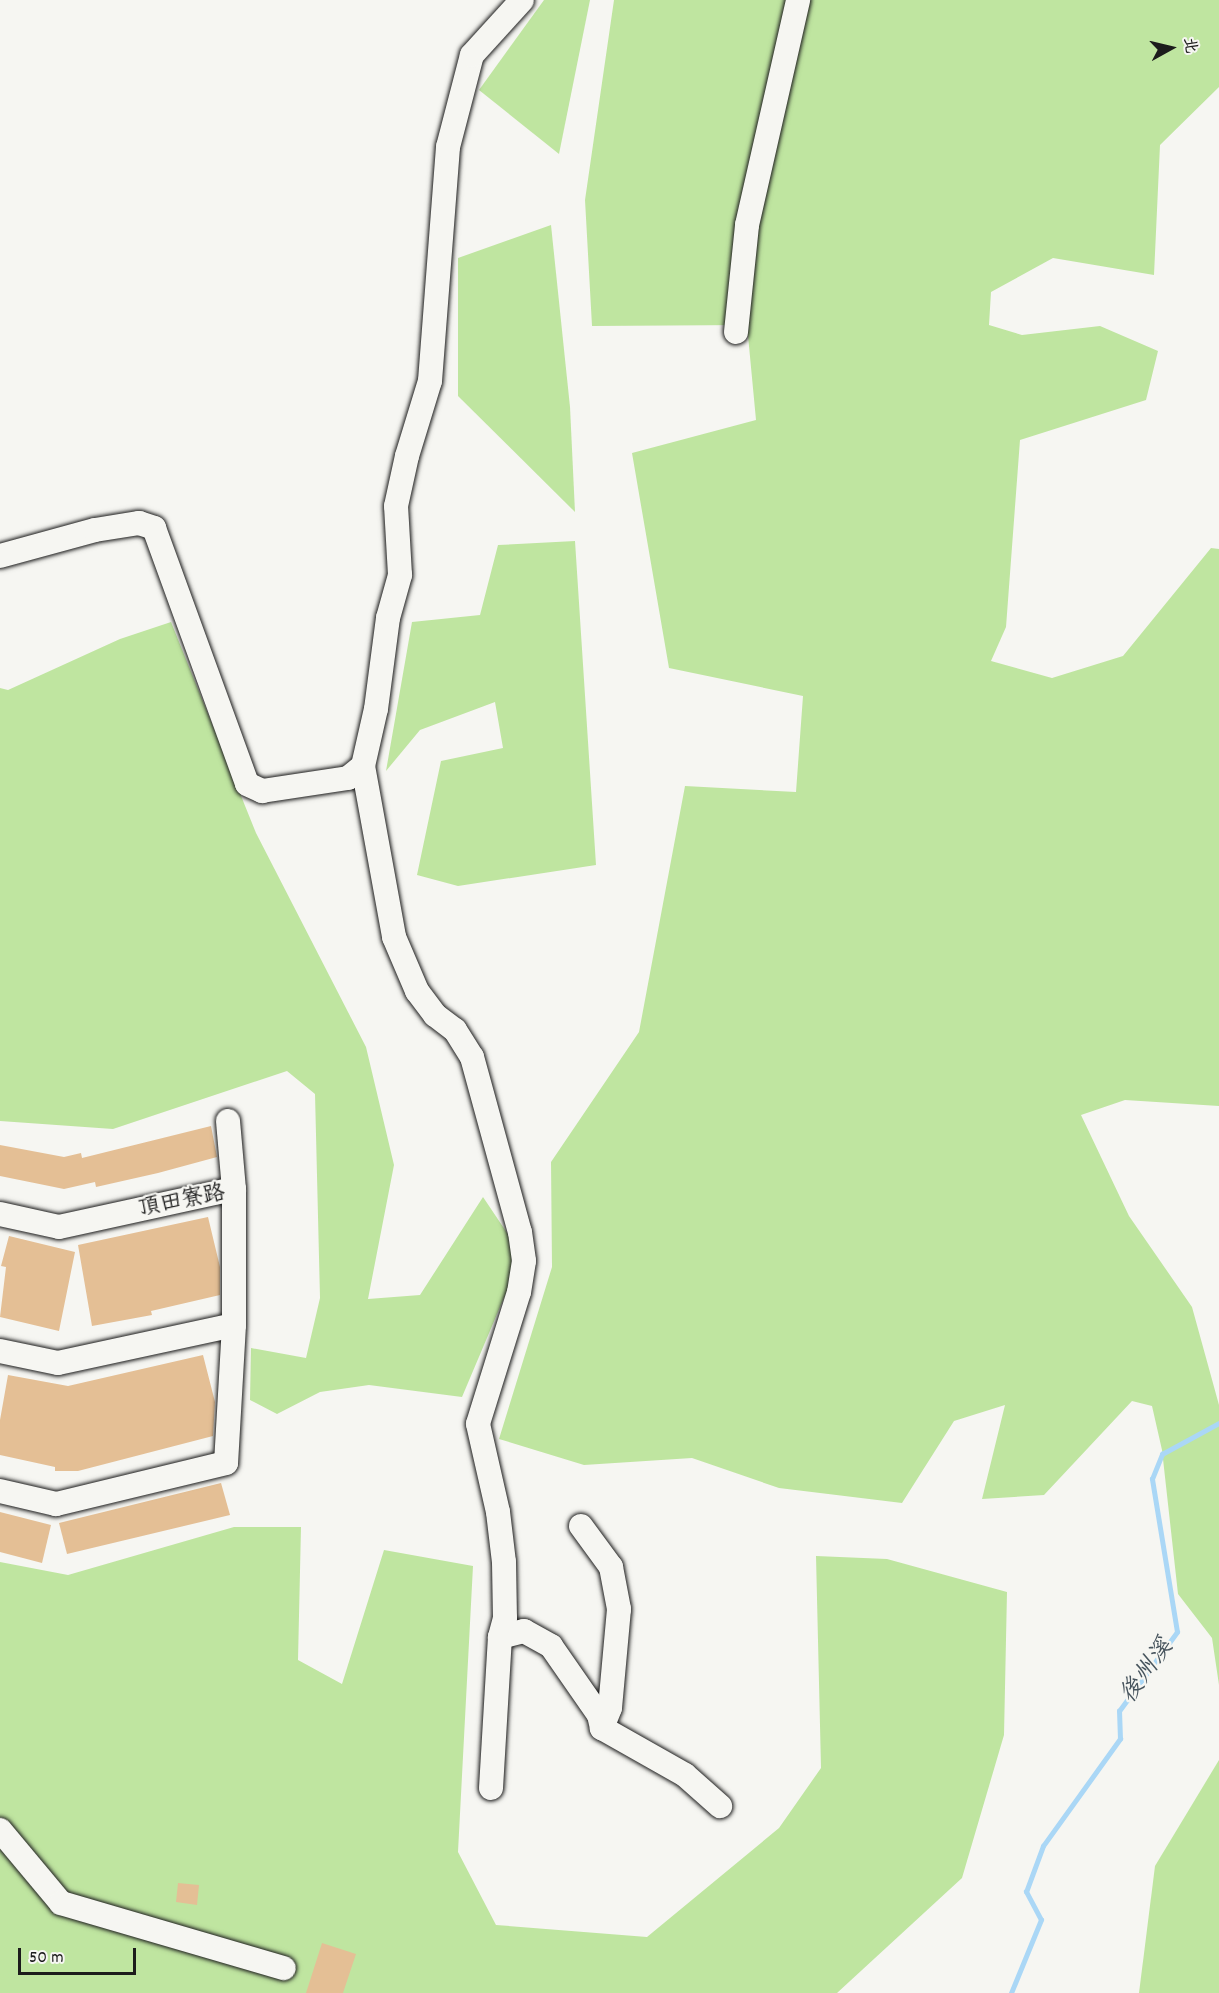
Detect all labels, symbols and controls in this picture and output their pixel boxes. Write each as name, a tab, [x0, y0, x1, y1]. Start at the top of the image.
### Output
north arrow	[1141, 18, 1201, 78]
text: 北	[1177, 36, 1202, 55]
street label: 頂田寮路	[136, 1181, 228, 1223]
water label: 後州溪	[1115, 1634, 1181, 1710]
scale bar	[21, 1936, 140, 1974]
text: 50 m	[29, 1946, 64, 1971]

